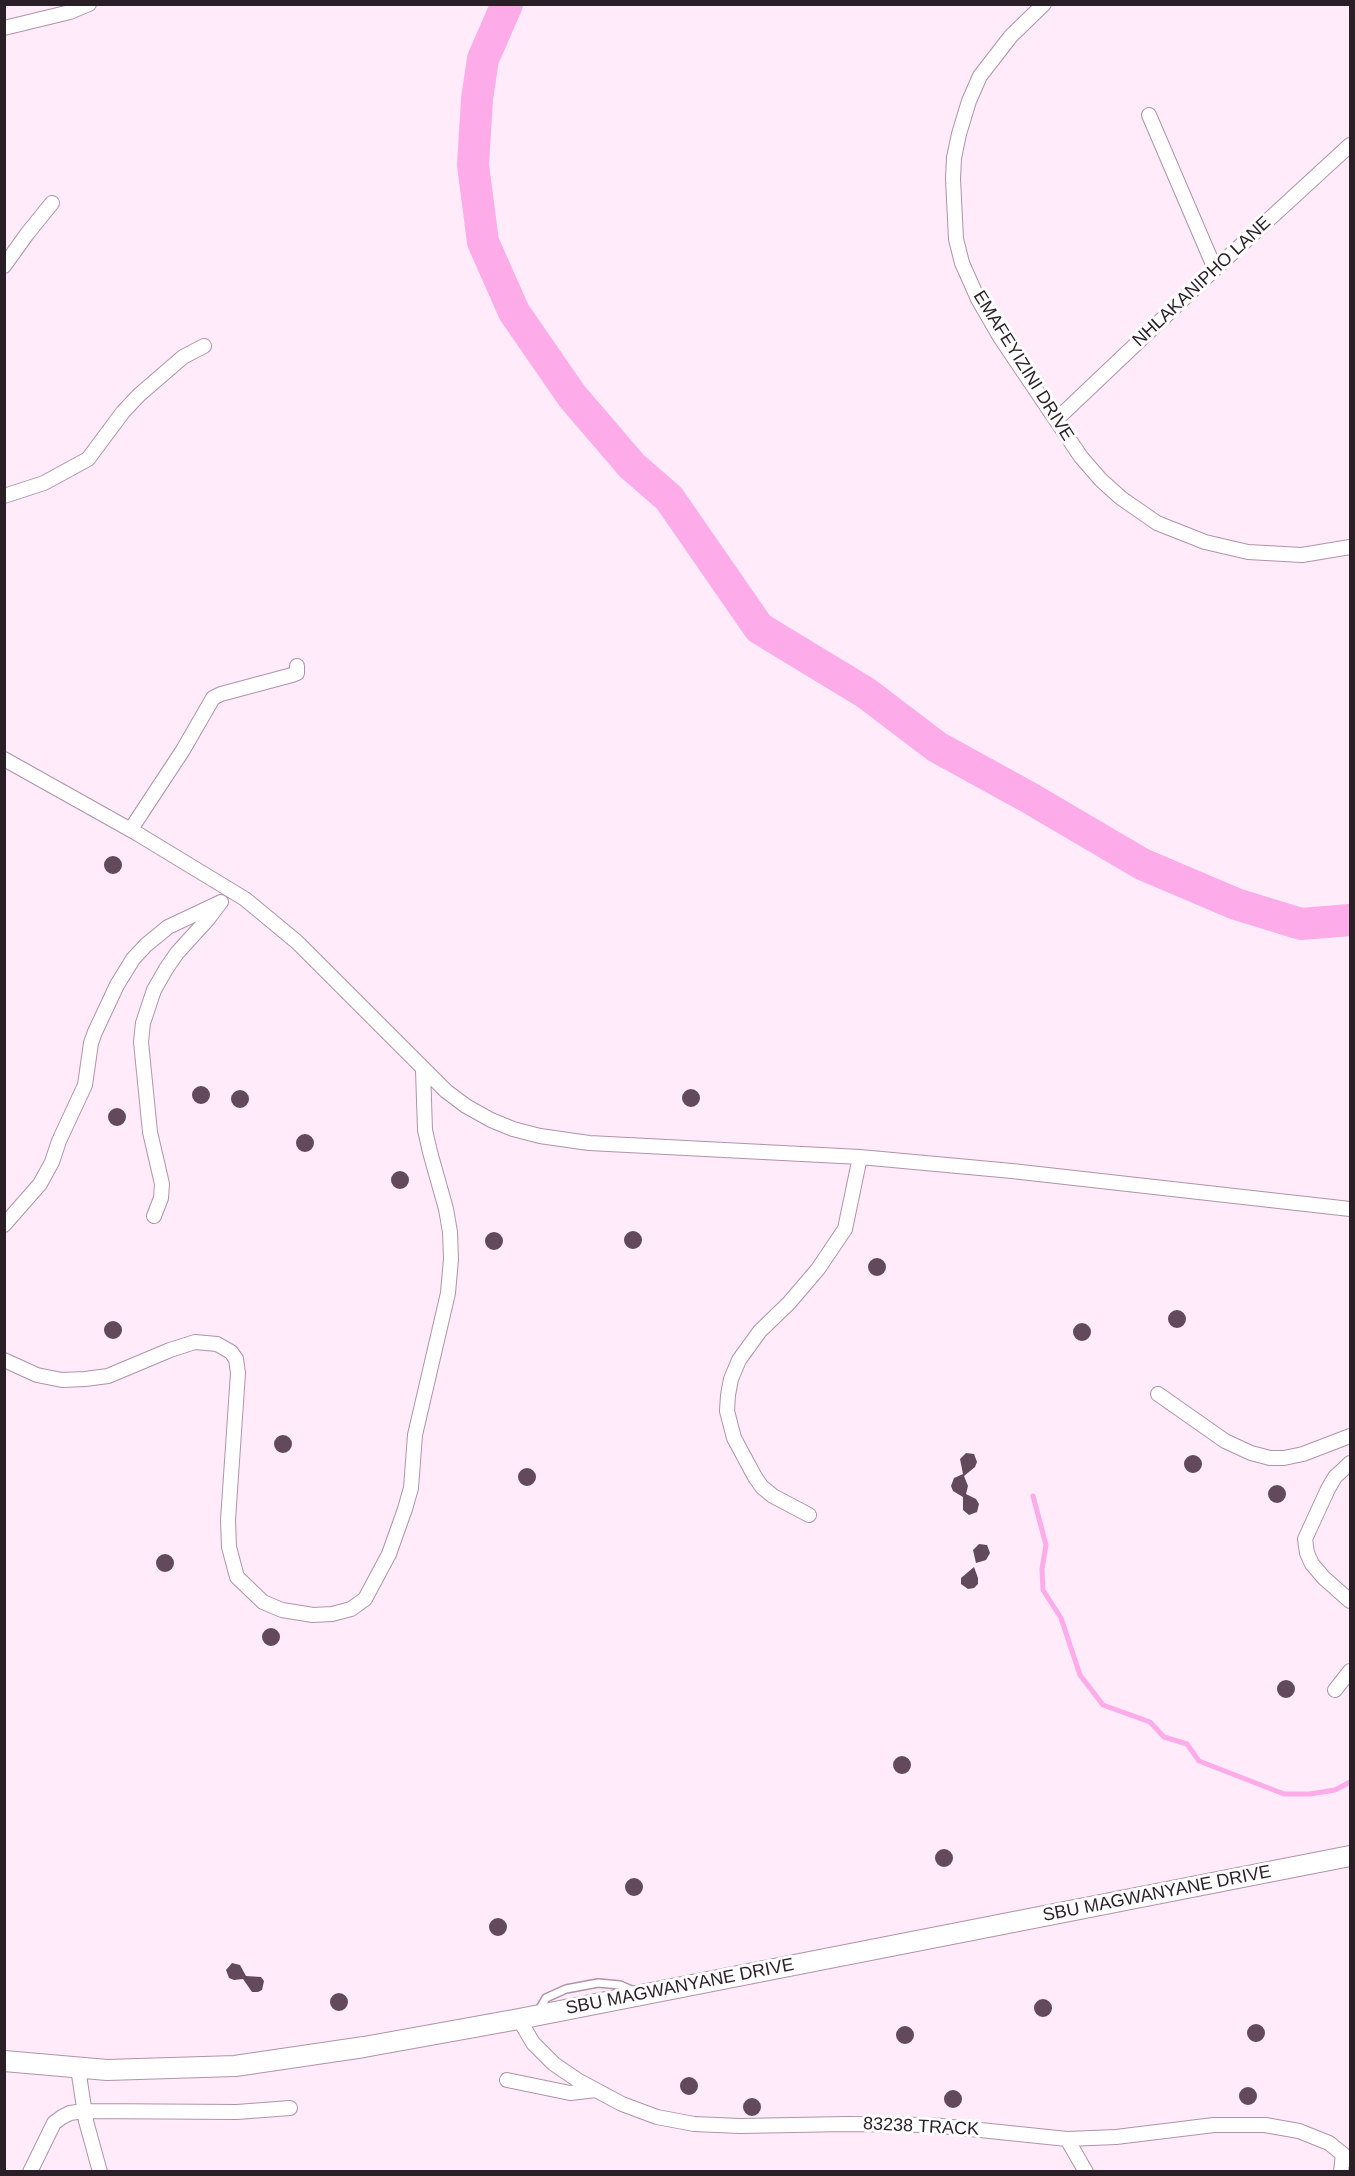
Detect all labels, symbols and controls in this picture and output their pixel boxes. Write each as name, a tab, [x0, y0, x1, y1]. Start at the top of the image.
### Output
street label: NHLAKANIPHO LANE	[1128, 212, 1276, 352]
street label: EMAFEYIZINI DRIVE	[968, 287, 1078, 445]
street label: SBU MAGWANYANE DRIVE	[1041, 1861, 1273, 1927]
street label: SBU MAGWANYANE DRIVE	[564, 1954, 796, 2020]
street label: 83238 TRACK	[862, 2113, 980, 2141]

